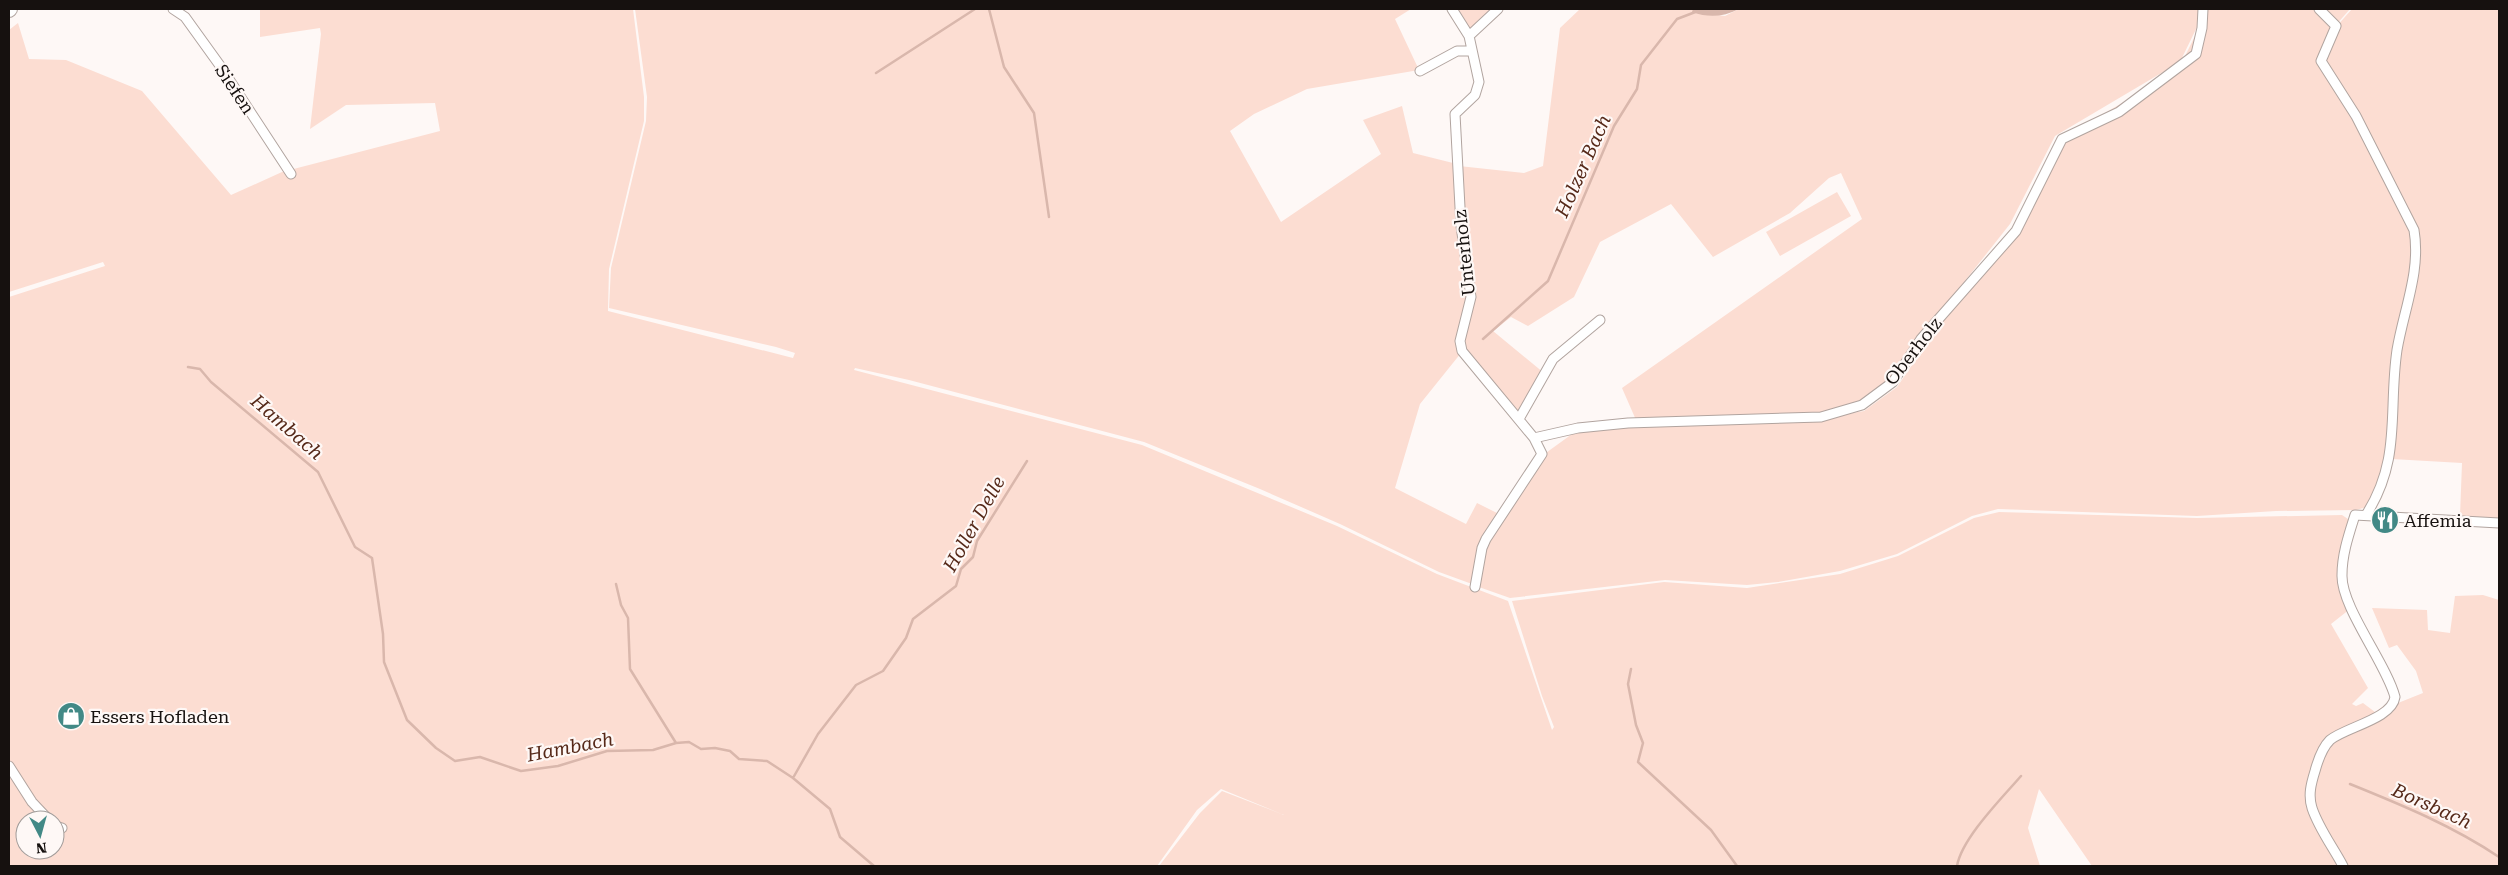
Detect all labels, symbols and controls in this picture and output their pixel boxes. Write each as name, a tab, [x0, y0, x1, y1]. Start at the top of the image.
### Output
street label: Siefen	[211, 60, 259, 118]
water label: Holzer Bach	[1550, 111, 1616, 222]
street label: Unterholz	[1449, 209, 1479, 297]
street label: Oberholz	[1880, 313, 1946, 389]
water label: Hambach	[246, 389, 328, 464]
water label: Holler Delle	[938, 472, 1010, 577]
restaurant icon: Affemia	[2370, 505, 2400, 535]
place label: Affemia	[2404, 510, 2472, 531]
shop icon: Essers Hofladen	[56, 701, 86, 731]
place label: Essers Hofladen	[90, 706, 230, 727]
water label: Hambach	[524, 727, 615, 767]
water label: Borsbach	[2388, 778, 2475, 834]
north arrow	[15, 810, 65, 860]
text: N	[35, 839, 48, 856]

